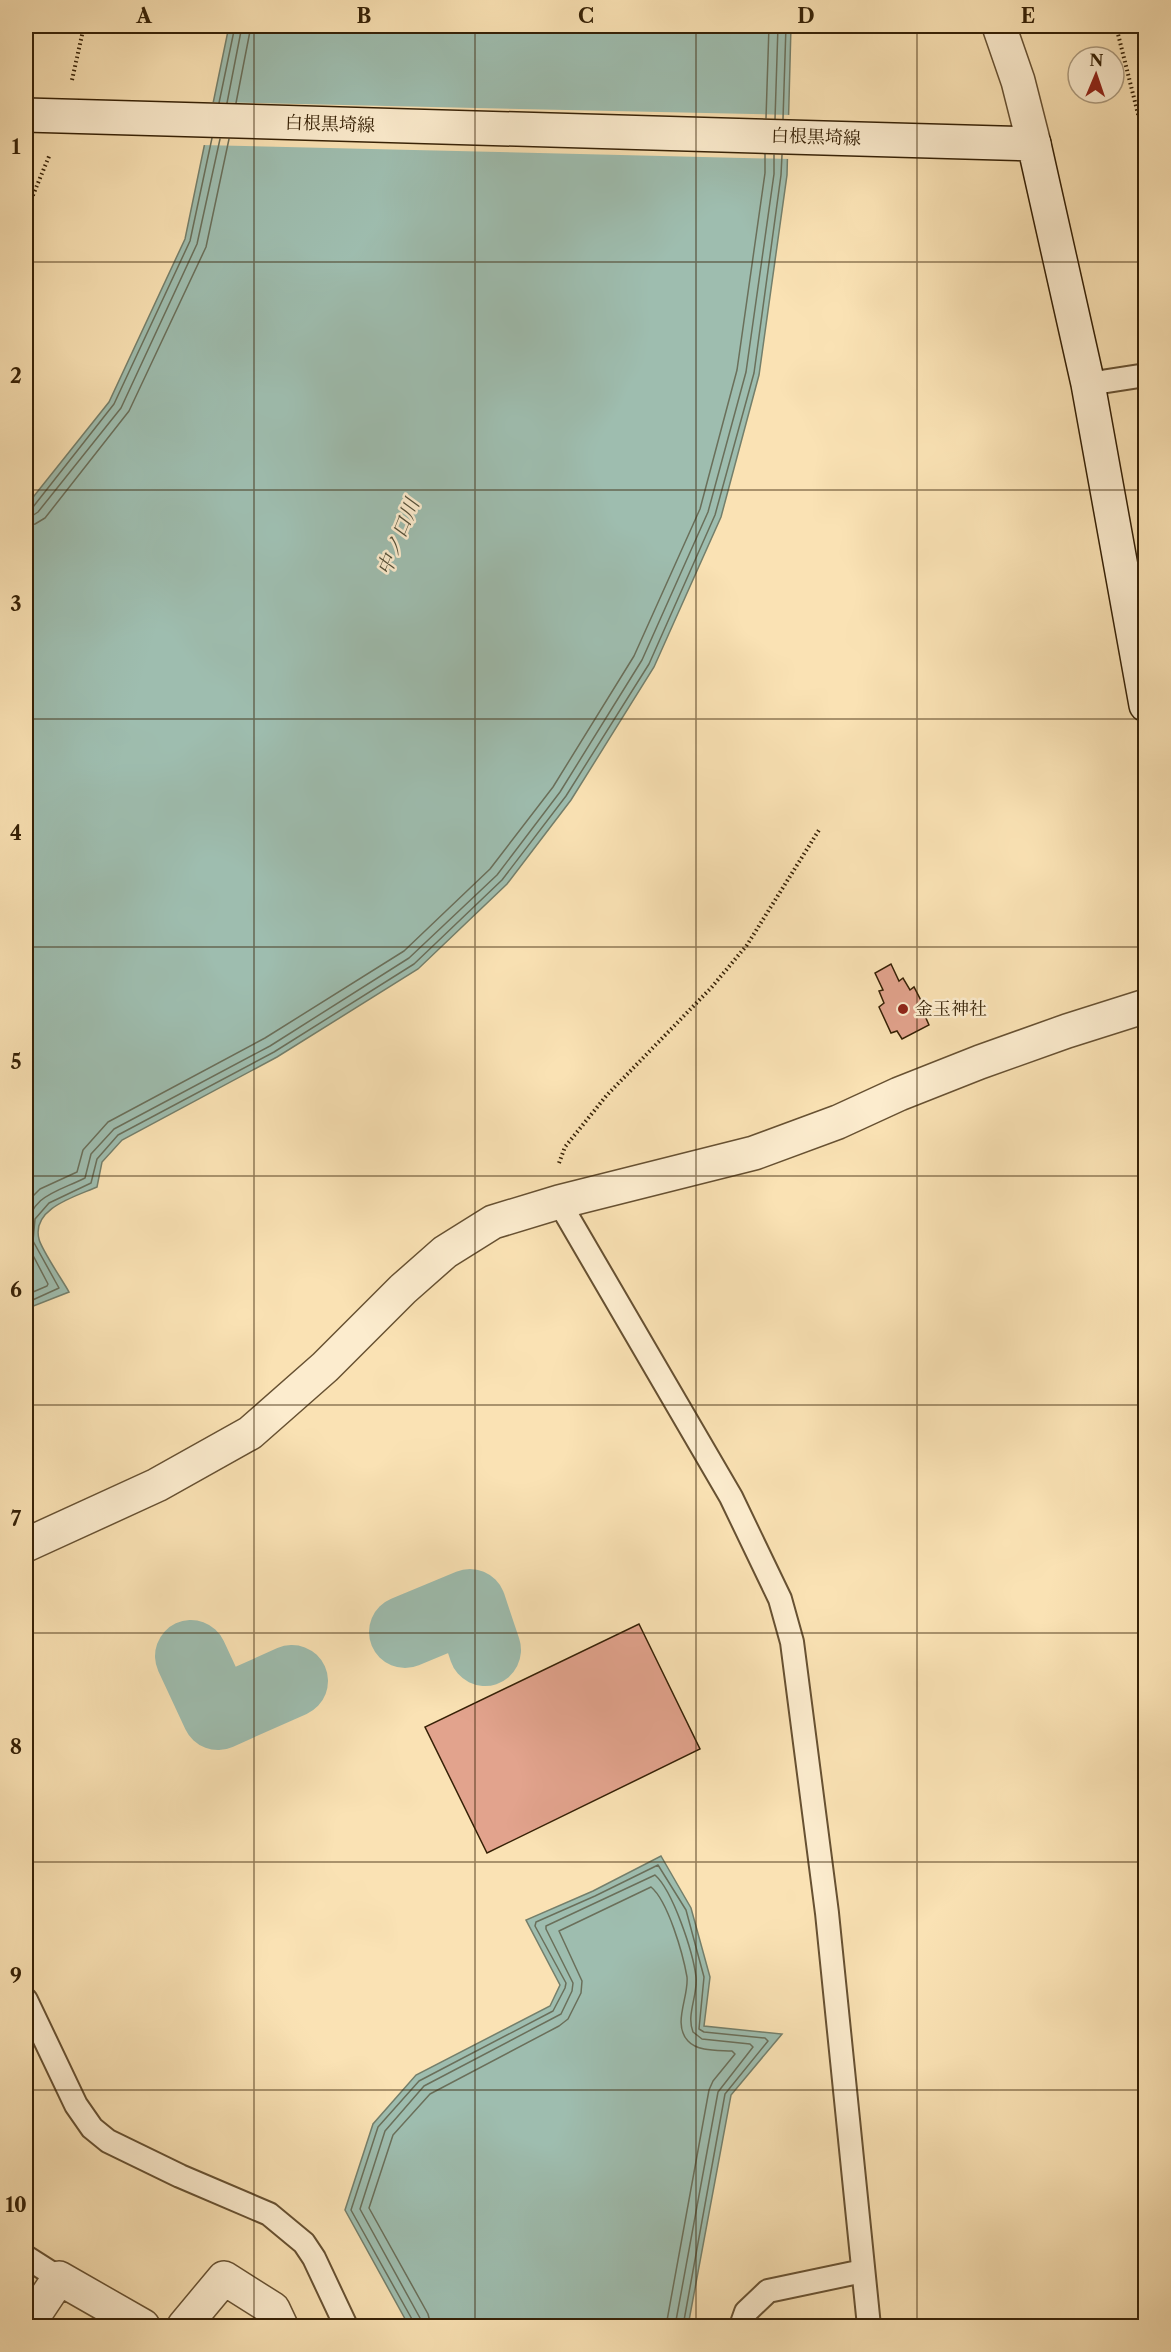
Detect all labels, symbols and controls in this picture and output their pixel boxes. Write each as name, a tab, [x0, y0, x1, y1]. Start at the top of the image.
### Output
text: A	[135, 4, 152, 28]
text: B	[357, 4, 372, 28]
text: C	[578, 4, 594, 28]
text: D	[797, 4, 815, 28]
text: E	[1021, 4, 1035, 28]
north arrow	[1066, 45, 1126, 105]
text: N	[1089, 50, 1104, 70]
street label: 白根黒埼線	[285, 111, 375, 137]
street label: 白根黒埼線	[771, 124, 861, 150]
text: 1	[12, 135, 21, 159]
text: 2	[10, 364, 22, 388]
water label: 中ノ口川	[372, 494, 425, 579]
text: 3	[10, 592, 22, 616]
text: 4	[10, 821, 22, 845]
place label: 金玉神社	[915, 998, 987, 1020]
marker: 金玉神社	[896, 1002, 910, 1016]
text: 5	[10, 1050, 22, 1074]
text: 6	[10, 1278, 22, 1302]
text: 7	[11, 1507, 22, 1531]
text: 8	[10, 1735, 22, 1759]
text: 9	[10, 1964, 22, 1988]
text: 10	[5, 2193, 27, 2217]

